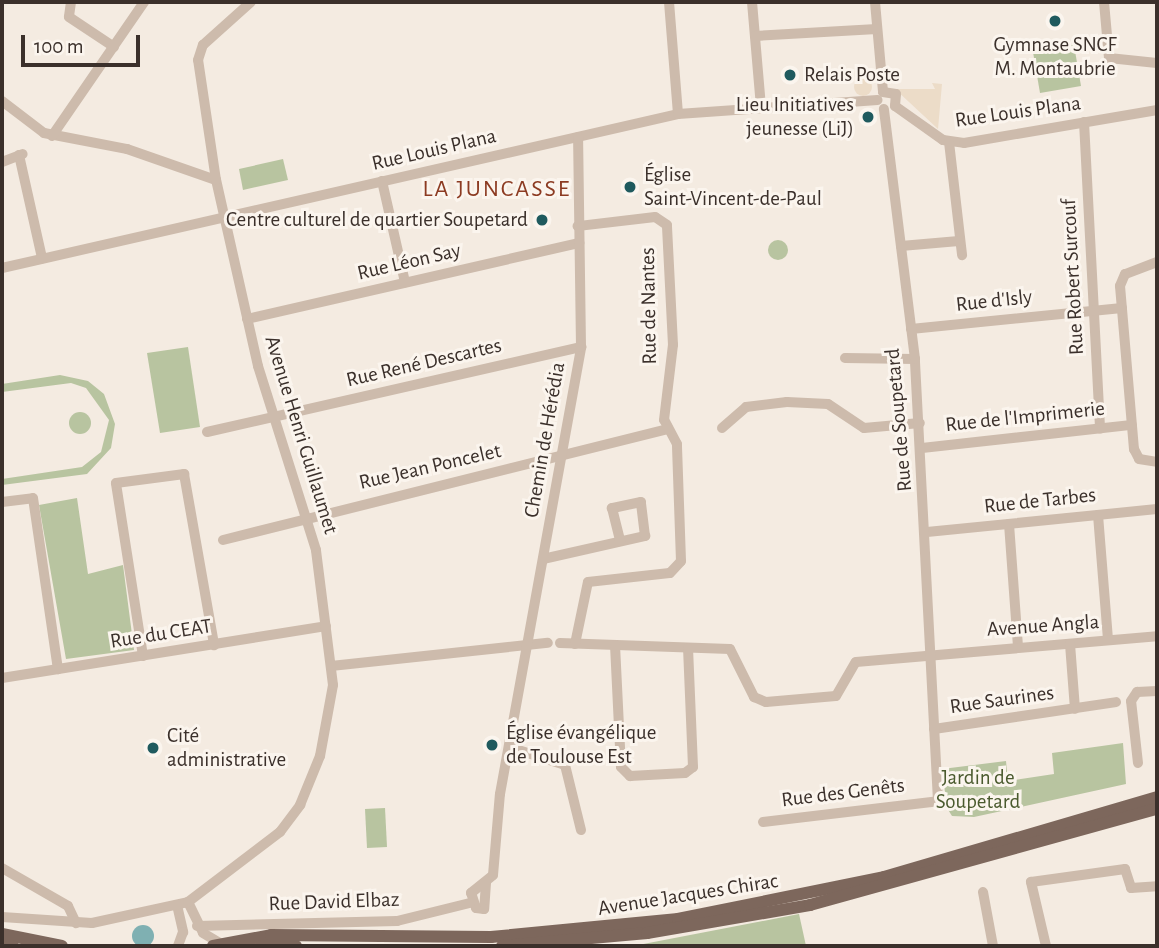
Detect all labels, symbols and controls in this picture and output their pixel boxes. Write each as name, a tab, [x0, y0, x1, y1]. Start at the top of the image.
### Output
marker: Gymnase SNCF M. Montaubrie	[1047, 13, 1063, 29]
scale bar	[24, 21, 144, 65]
place label: Gymnase SNCF M. Montaubrie	[993, 32, 1117, 82]
text: 100 m	[34, 36, 84, 57]
place label: Relais Poste	[804, 62, 900, 88]
marker: Relais Poste	[782, 67, 798, 83]
street label: Rue Louis Plana	[953, 91, 1083, 133]
place label: Lieu Initiatives jeunesse (LiJ)	[736, 92, 854, 142]
marker: Lieu Initiatives jeunesse (LiJ)	[860, 109, 876, 125]
street label: Rue Louis Plana	[369, 123, 499, 177]
place label: Église Saint-Vincent-de-Paul	[644, 162, 822, 212]
district label: LA JUNCASSE	[424, 176, 570, 204]
marker: Église Saint-Vincent-de-Paul	[622, 179, 638, 195]
street label: Rue Robert Surcouf	[1056, 198, 1090, 356]
place label: Centre culturel de quartier Soupetard	[226, 207, 528, 233]
marker: Centre culturel de quartier Soupetard	[534, 212, 550, 228]
street label: Rue Léon Say	[355, 238, 463, 286]
street label: Rue de Nantes	[635, 247, 663, 365]
street label: Rue d'Isly	[955, 284, 1033, 318]
street label: Avenue Henri Guillaumet	[259, 333, 343, 537]
street label: Rue René Descartes	[344, 333, 504, 393]
street label: Rue de Soupetard	[880, 347, 918, 493]
street label: Chemin de Hérédia	[519, 360, 571, 520]
street label: Rue de l'Imprimerie	[944, 396, 1106, 438]
street label: Rue Jean Poncelet	[357, 438, 503, 496]
street label: Rue de Tarbes	[983, 483, 1097, 519]
street label: Avenue Angla	[986, 610, 1100, 642]
street label: Rue du CEAT	[108, 614, 214, 654]
street label: Rue Saurines	[948, 680, 1056, 720]
place label: Église évangélique de Toulouse Est	[506, 720, 656, 770]
place label: Cité administrative	[167, 723, 286, 773]
marker: Église évangélique de Toulouse Est	[484, 737, 500, 753]
marker: Cité administrative	[145, 740, 161, 756]
park label: Jardin de Soupetard	[936, 765, 1020, 815]
street label: Rue des Genêts	[780, 773, 906, 813]
street label: Avenue Jacques Chirac	[596, 868, 780, 922]
street label: Rue David Elbaz	[268, 887, 400, 917]

